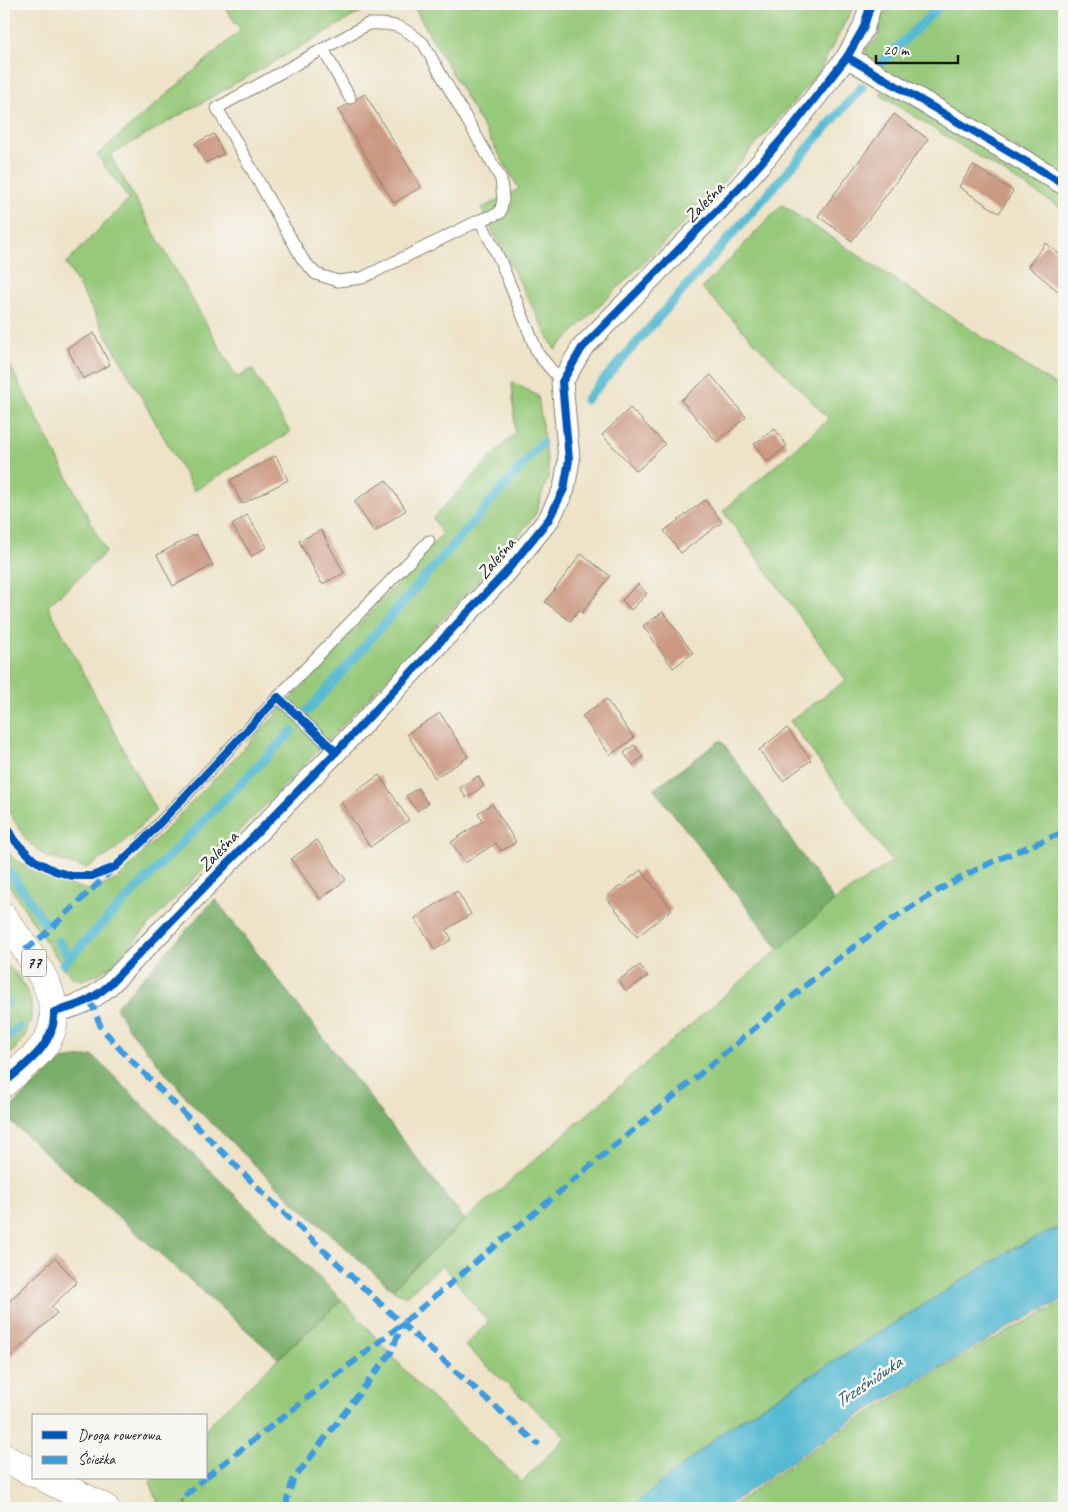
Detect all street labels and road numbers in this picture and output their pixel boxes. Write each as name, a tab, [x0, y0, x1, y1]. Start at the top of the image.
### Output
street label: Zaleśna	[679, 176, 729, 227]
street label: Zaleśna	[472, 532, 521, 583]
street label: Zaleśna	[193, 825, 243, 876]
road number: 77	[22, 950, 46, 976]

